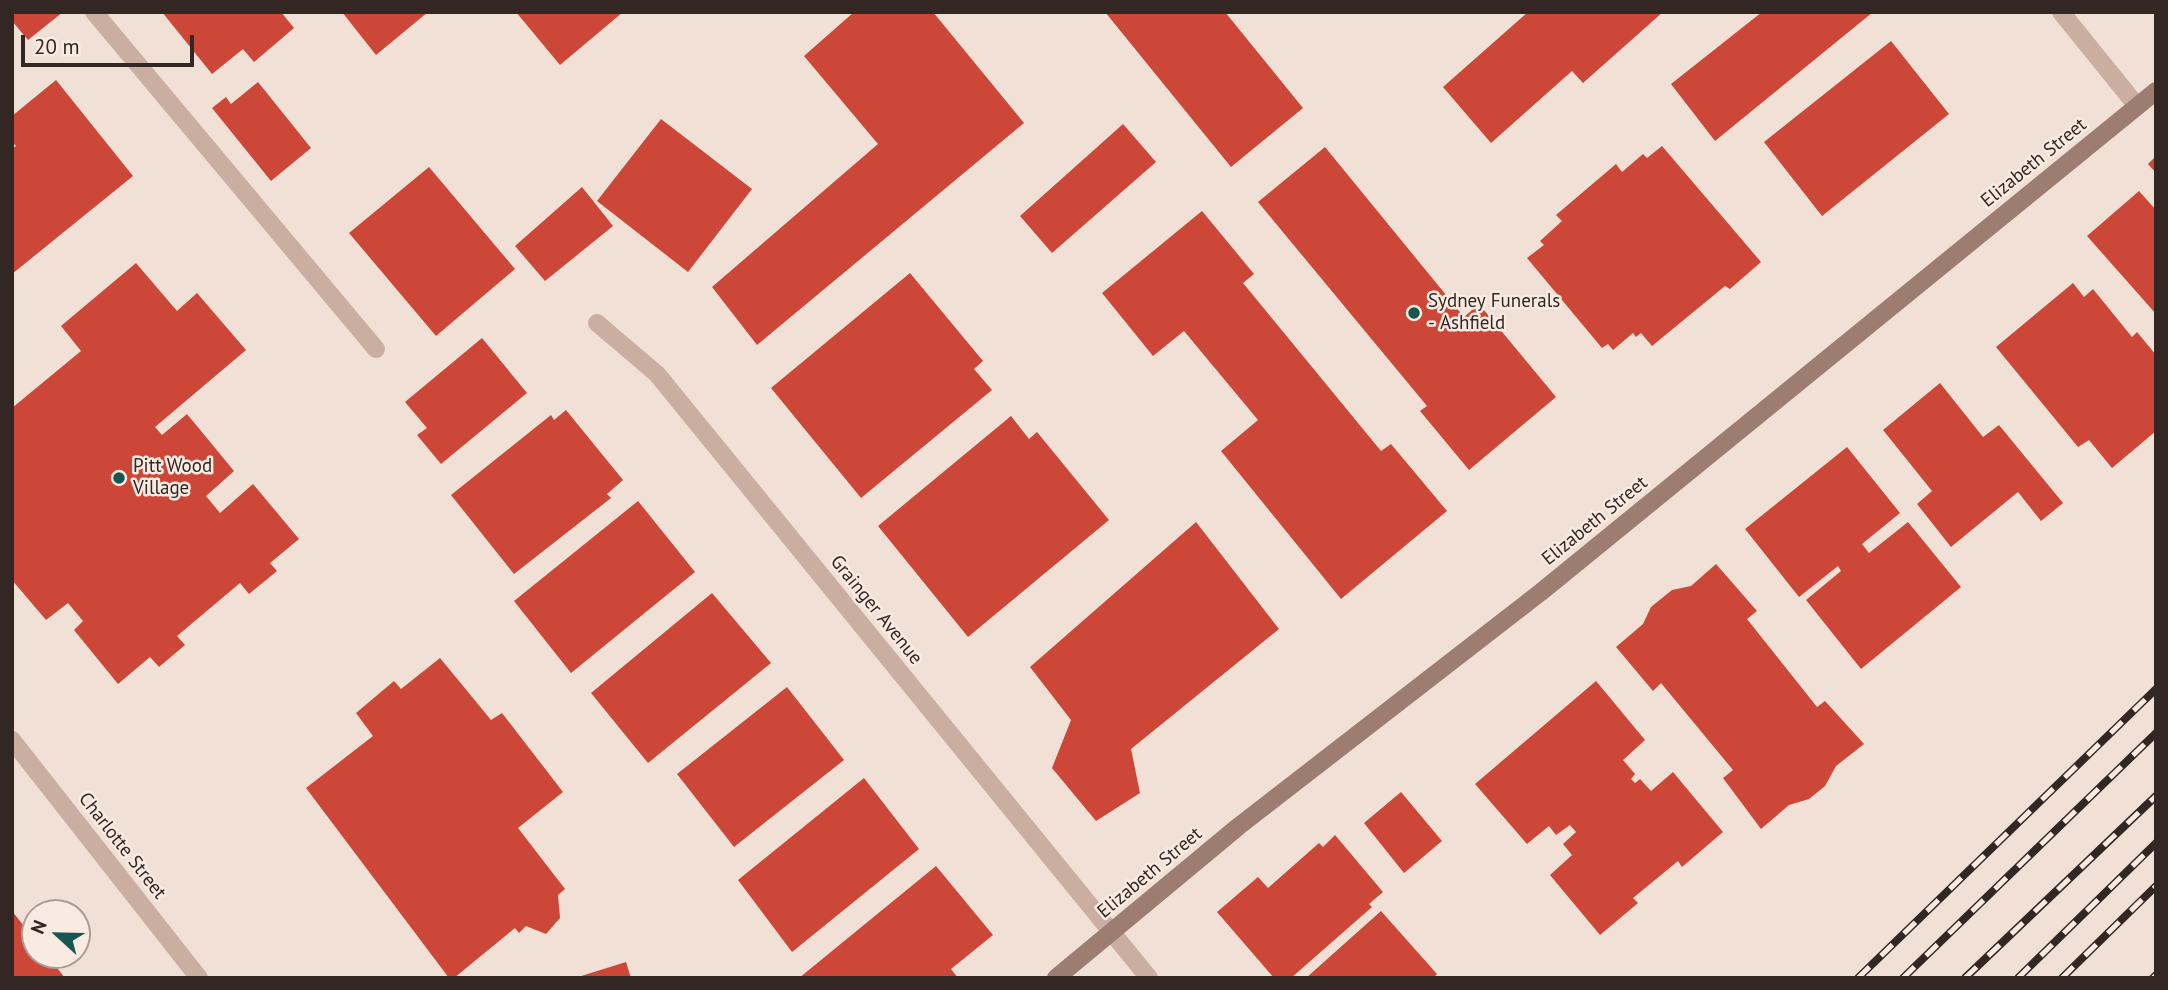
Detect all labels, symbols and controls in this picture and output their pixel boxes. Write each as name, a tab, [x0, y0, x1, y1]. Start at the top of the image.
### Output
scale bar	[24, 21, 198, 65]
text: 20 m	[34, 33, 80, 60]
street label: Elizabeth Street	[1977, 114, 2091, 212]
place label: Sydney Funerals - Ashfield	[1428, 291, 1560, 335]
marker: Sydney Funerals - Ashfield	[1406, 305, 1422, 321]
place label: Pitt Wood Village	[133, 456, 212, 500]
marker: Pitt Wood Village	[111, 470, 127, 486]
street label: Elizabeth Street	[1538, 472, 1652, 570]
street label: Grainger Avenue	[825, 551, 927, 669]
street label: Charlotte Street	[73, 788, 171, 904]
street label: Elizabeth Street	[1093, 823, 1207, 923]
north arrow	[21, 899, 91, 969]
text: N	[25, 917, 52, 937]

